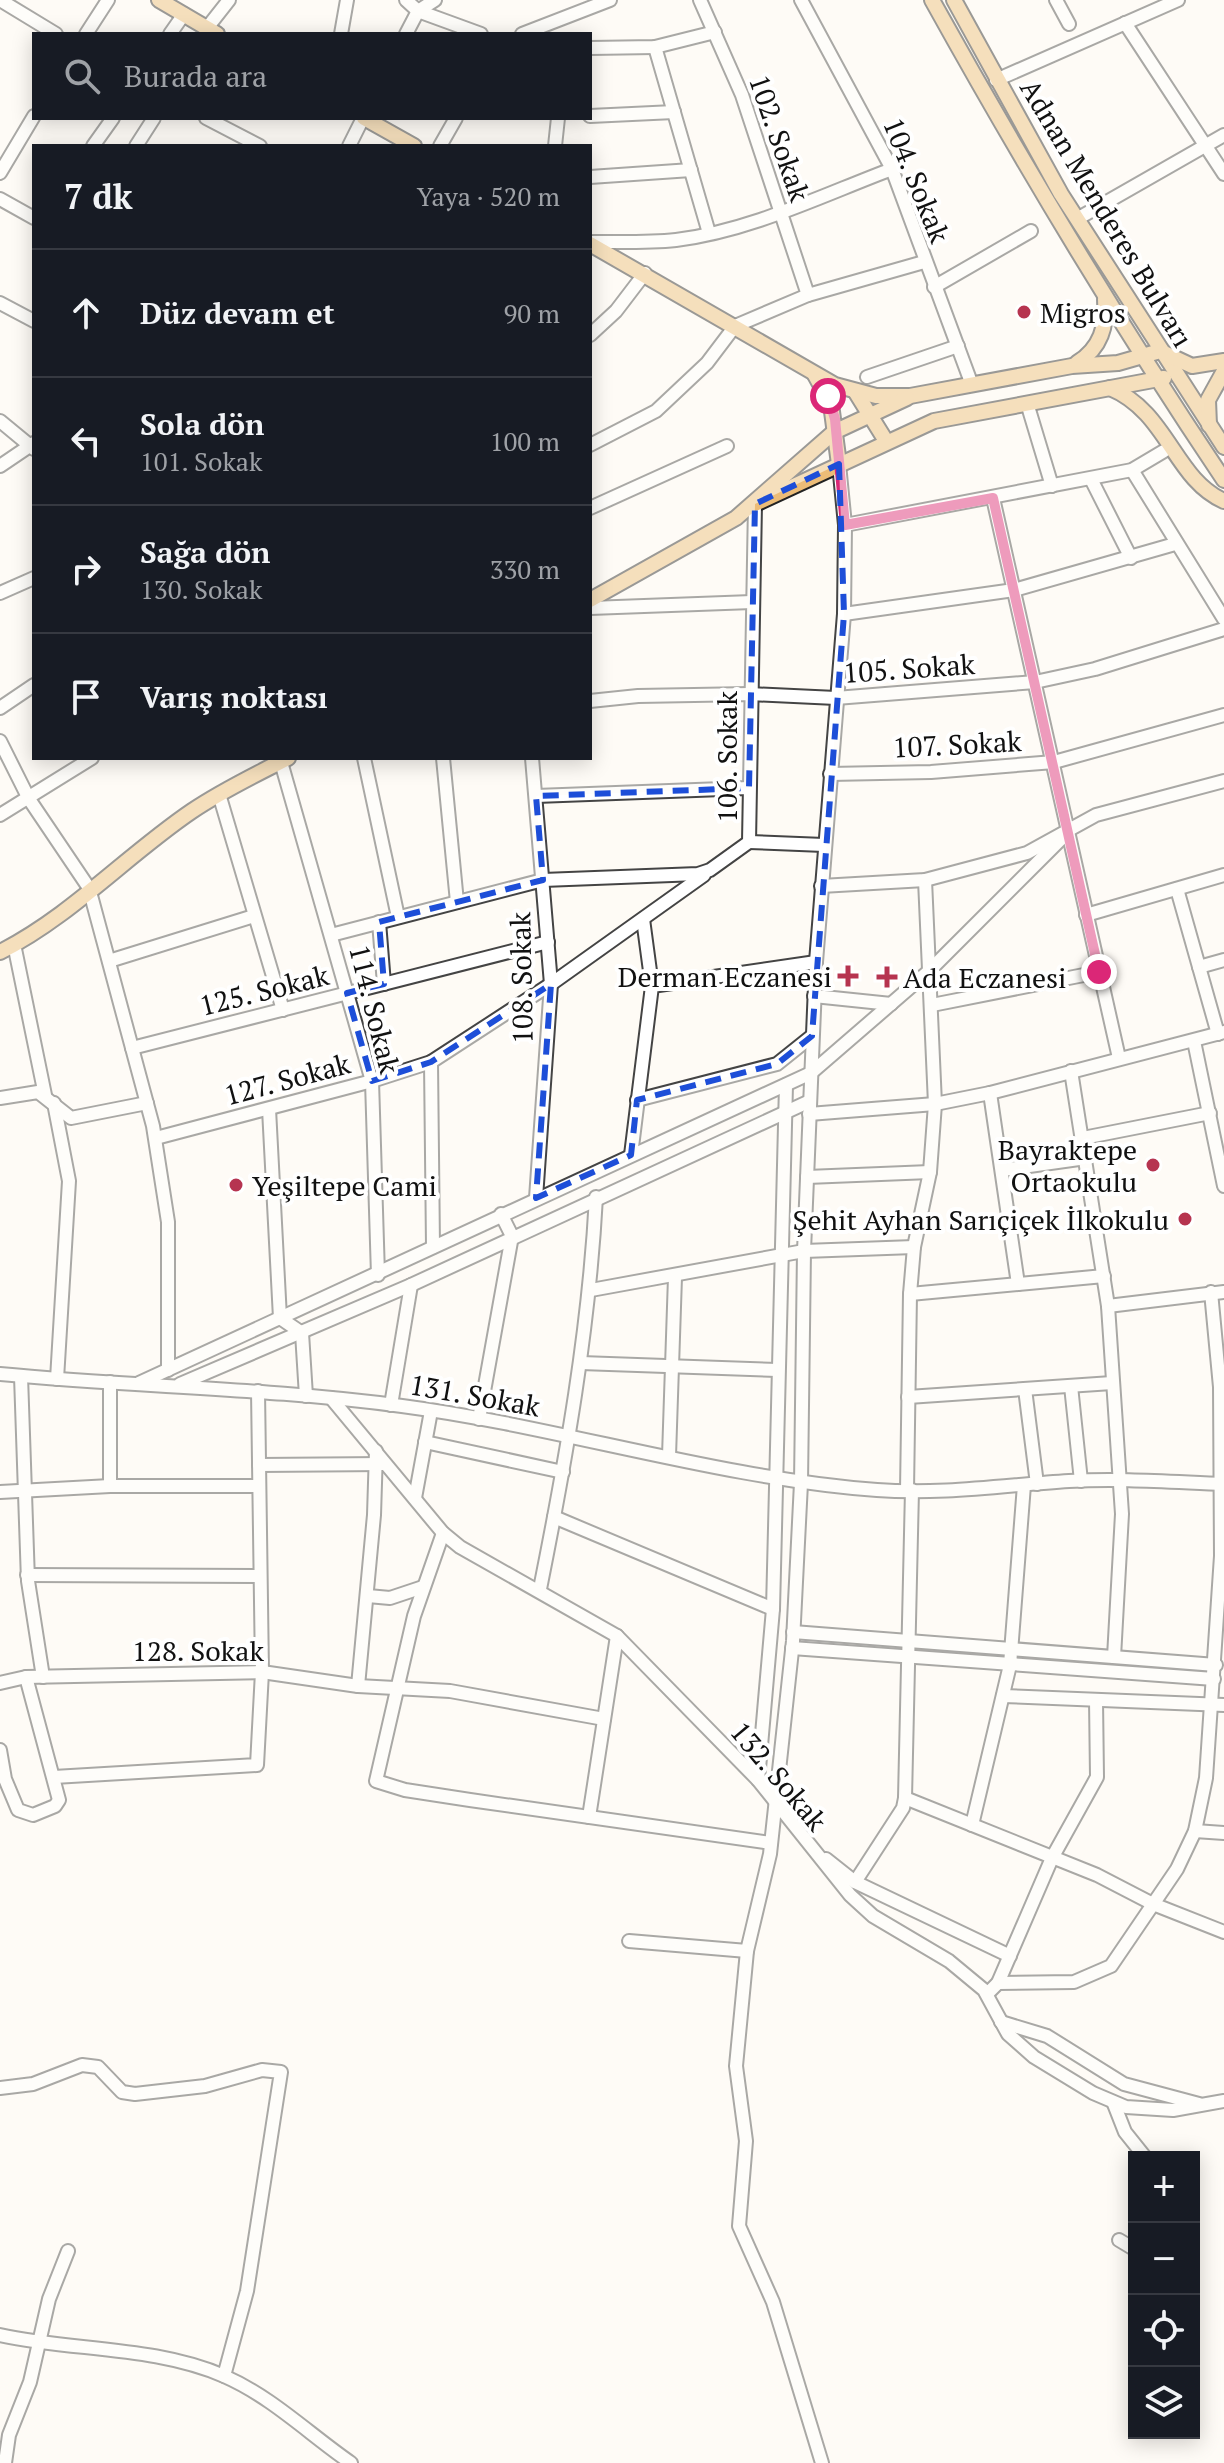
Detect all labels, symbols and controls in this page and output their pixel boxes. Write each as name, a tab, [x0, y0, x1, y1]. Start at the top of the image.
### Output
search box	[32, 32, 592, 120]
icon: search	[60, 54, 104, 98]
text: Burada ara	[124, 56, 267, 96]
street label: 102. Sokak	[741, 70, 819, 207]
street label: Adnan Menderes Bulvarı	[1012, 72, 1202, 354]
street label: 104. Sokak	[875, 112, 959, 249]
text: 7 dk	[64, 174, 133, 219]
text: Yaya · 520 m	[417, 179, 560, 213]
icon: ahead	[64, 291, 108, 335]
text: Düz devam et	[140, 293, 335, 333]
place label: Migros	[1040, 294, 1126, 331]
text: 90 m	[504, 296, 560, 330]
marker: Migros	[1015, 303, 1033, 321]
route start	[810, 378, 846, 414]
text: Sola dön	[140, 404, 264, 444]
icon: left	[64, 419, 108, 463]
text: 100 m	[490, 424, 560, 458]
text: 101. Sokak	[140, 444, 262, 478]
text: Sağa dön	[140, 532, 270, 572]
icon: right	[64, 547, 108, 591]
text: 330 m	[490, 552, 560, 586]
text: 130. Sokak	[140, 572, 262, 606]
street label: 105. Sokak	[842, 645, 977, 691]
icon: arrive	[64, 675, 108, 719]
text: Varış noktası	[140, 677, 328, 717]
street label: 106. Sokak	[708, 691, 745, 823]
street label: 107. Sokak	[892, 722, 1023, 766]
street label: 108. Sokak	[501, 911, 541, 1044]
street label: 114. Sokak	[341, 941, 409, 1078]
route end	[1081, 954, 1117, 990]
street label: 125. Sokak	[196, 956, 333, 1024]
place label: Derman Eczanesi	[618, 958, 832, 995]
place label: Ada Eczanesi	[903, 959, 1067, 996]
marker: Derman Eczanesi	[839, 967, 857, 985]
marker: Ada Eczanesi	[878, 968, 896, 986]
street label: 127. Sokak	[220, 1044, 355, 1114]
place label: Bayraktepe Ortaokulu	[998, 1131, 1137, 1200]
marker: Bayraktepe Ortaokulu	[1144, 1156, 1162, 1174]
place label: Yeşiltepe Cami	[252, 1167, 437, 1204]
marker: Yeşiltepe Cami	[227, 1176, 245, 1194]
place label: Şehit Ayhan Sarıçiçek İlkokulu	[793, 1201, 1169, 1238]
marker: Şehit Ayhan Sarıçiçek İlkokulu	[1176, 1210, 1194, 1228]
street label: 131. Sokak	[407, 1365, 544, 1425]
street label: 128. Sokak	[132, 1632, 264, 1669]
street label: 132. Sokak	[722, 1714, 836, 1839]
map controls	[1128, 2151, 1200, 2439]
button: +	[1128, 2151, 1200, 2223]
button: −	[1128, 2223, 1200, 2295]
button: locate	[1128, 2295, 1200, 2367]
button: layers	[1128, 2367, 1200, 2439]

